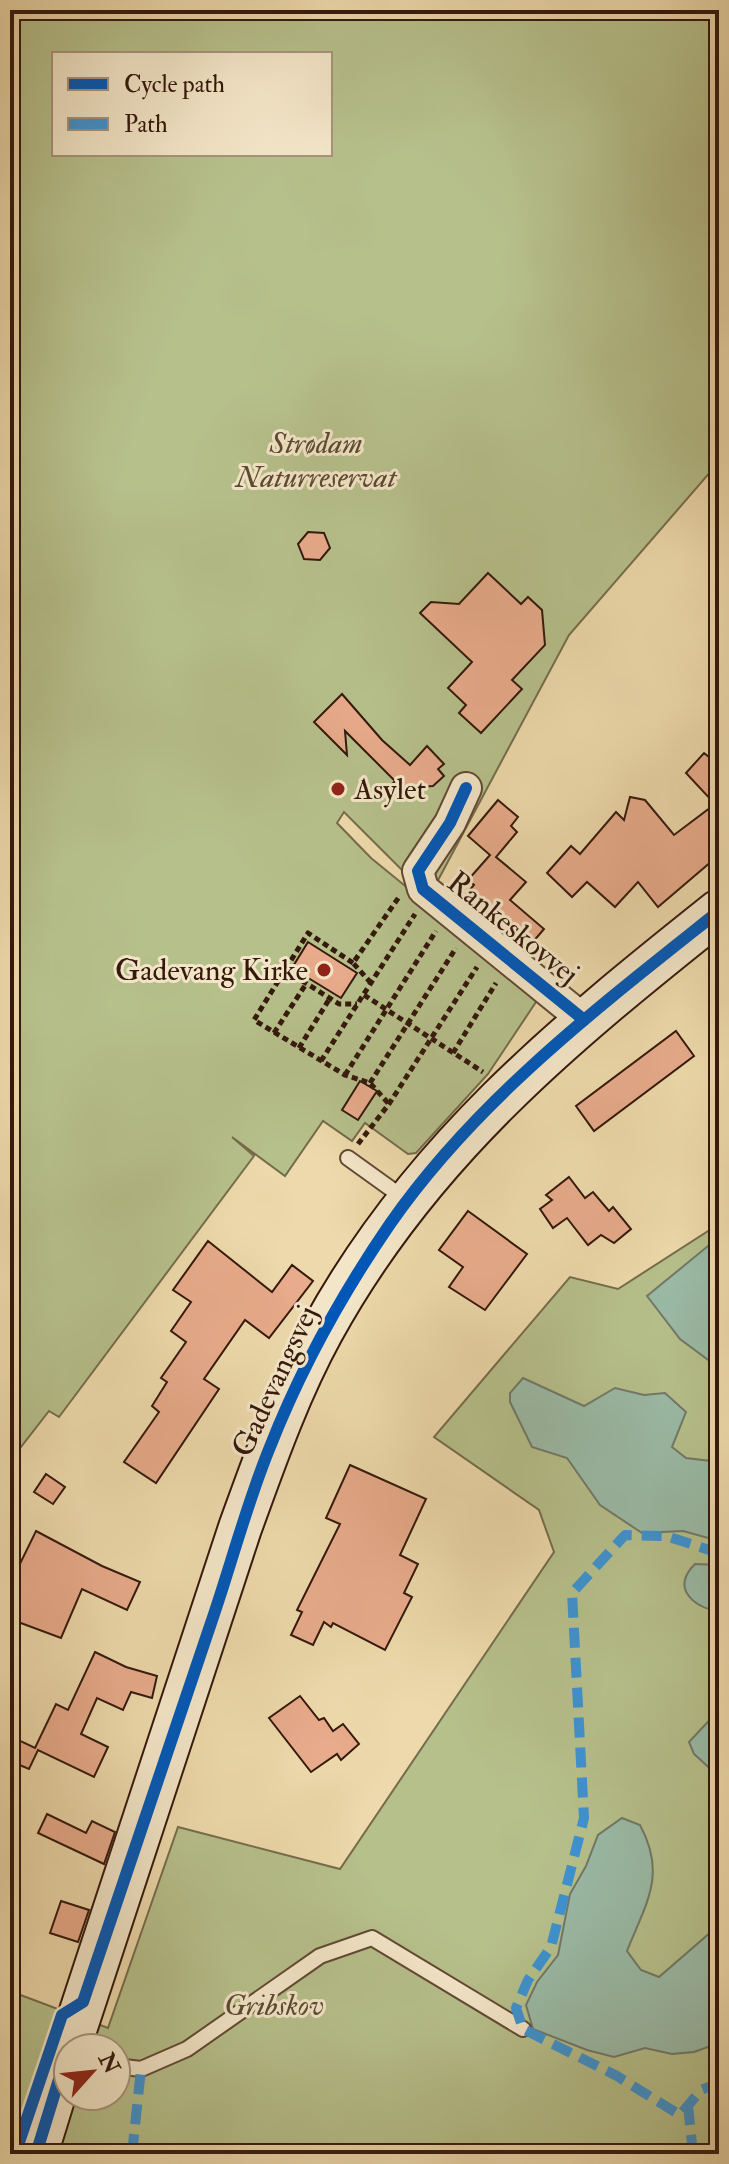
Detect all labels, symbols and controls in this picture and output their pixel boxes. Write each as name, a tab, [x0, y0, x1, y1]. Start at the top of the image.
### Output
legend	[52, 52, 332, 156]
text: Cycle path	[124, 69, 225, 100]
text: Path	[124, 109, 168, 140]
park label: Strødam Naturreservat	[234, 425, 398, 496]
place label: Asylet	[353, 771, 426, 808]
marker: Asylet	[329, 780, 347, 798]
street label: Rankeskovvej	[440, 864, 586, 992]
place label: Gadevang Kirke	[115, 952, 308, 989]
marker: Gadevang Kirke	[315, 961, 333, 979]
street label: Gadevangsvej	[224, 1299, 326, 1463]
park label: Gribskov	[224, 1987, 324, 2024]
north arrow	[52, 2032, 132, 2112]
text: N	[92, 2047, 126, 2079]

